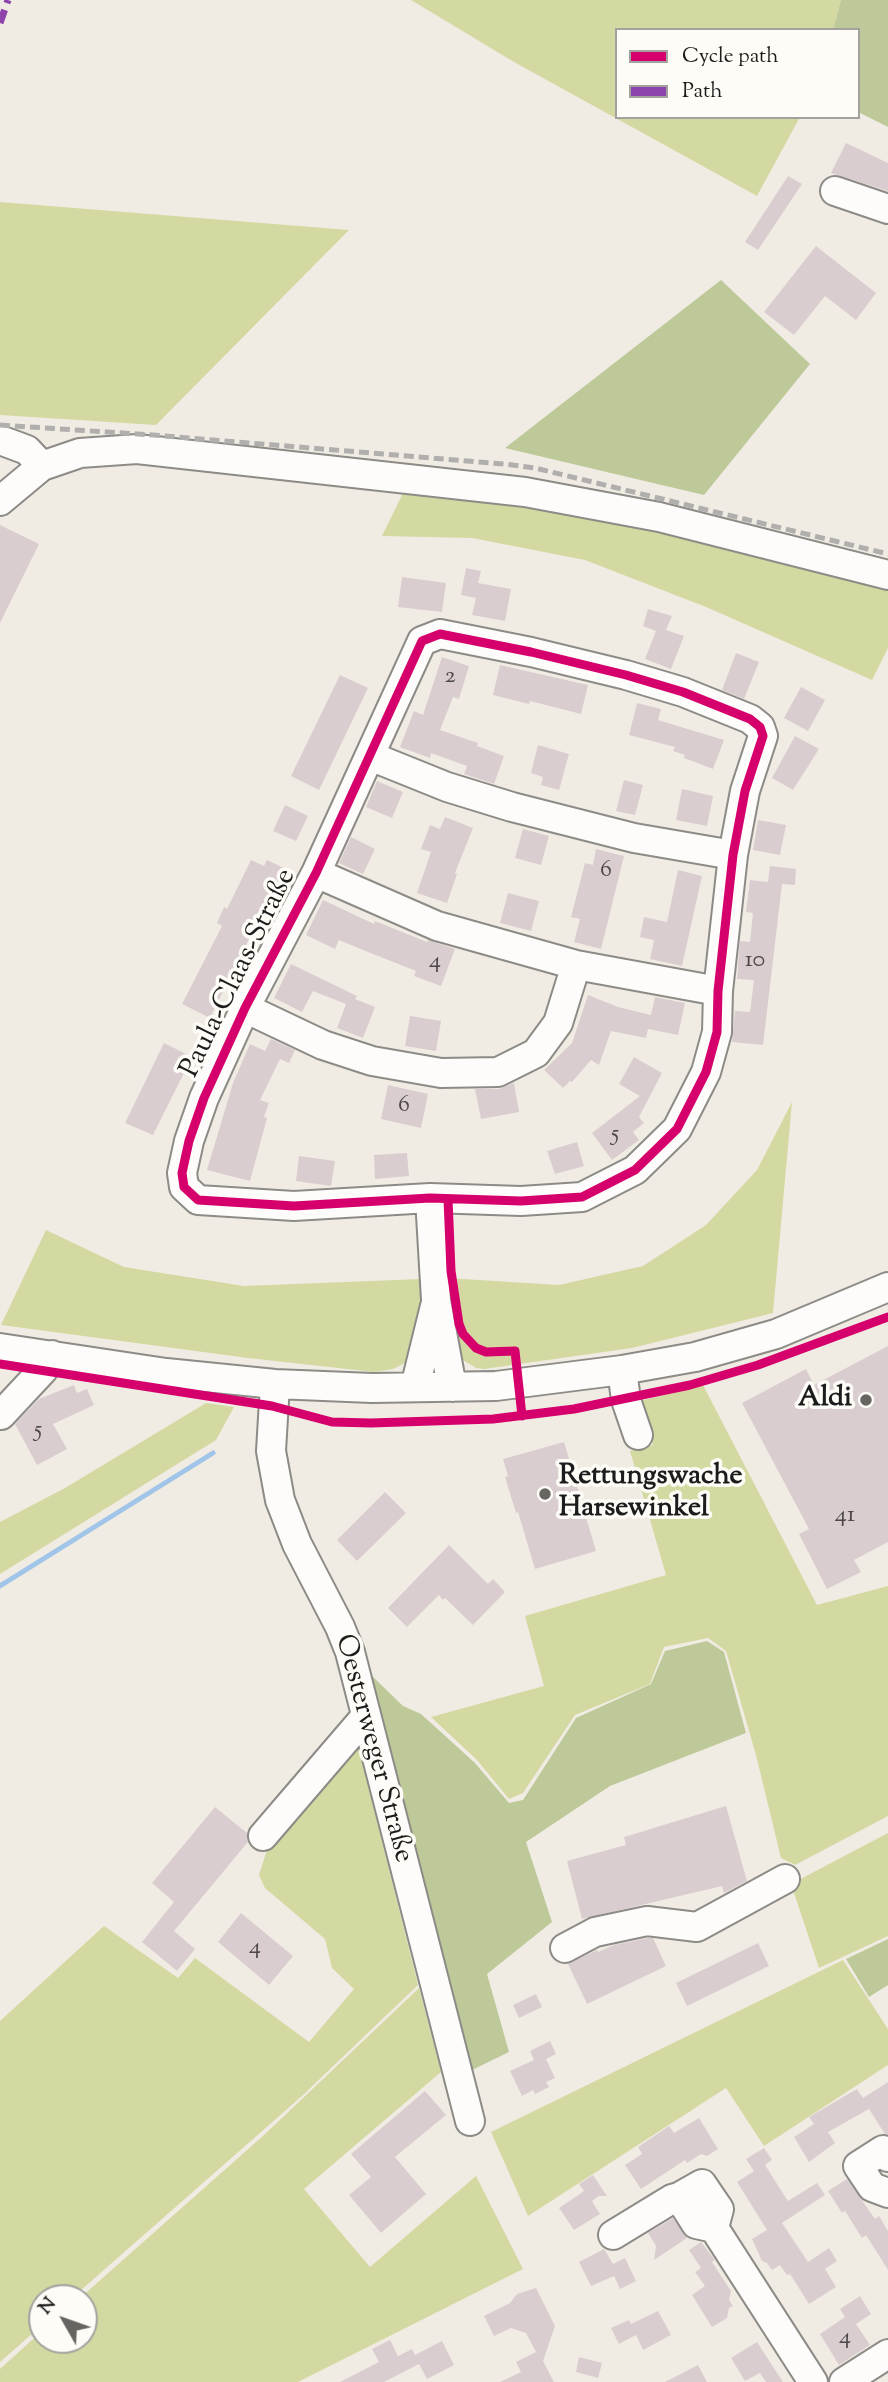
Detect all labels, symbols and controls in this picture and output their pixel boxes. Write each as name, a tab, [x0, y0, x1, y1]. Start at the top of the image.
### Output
legend	[615, 28, 860, 119]
text: Cycle path	[682, 42, 779, 72]
text: Path	[682, 77, 723, 107]
house number: 2	[444, 664, 456, 692]
house number: 6	[600, 858, 612, 886]
street label: Paula-Claas-Straße	[175, 864, 305, 1084]
house number: 10	[745, 948, 765, 976]
house number: 4	[429, 949, 441, 977]
house number: 6	[398, 1093, 410, 1121]
house number: 5	[611, 1122, 619, 1150]
place label: Aldi	[798, 1383, 852, 1417]
marker: Aldi	[858, 1392, 874, 1408]
house number: 5	[34, 1418, 42, 1446]
place label: Rettungswache Harsewinkel	[559, 1461, 743, 1527]
marker: Rettungswache Harsewinkel	[537, 1486, 553, 1502]
house number: 41	[835, 1503, 855, 1531]
street label: Oesterweger Straße	[325, 1631, 419, 1867]
house number: 4	[249, 1935, 261, 1963]
north arrow	[28, 2284, 98, 2354]
text: N	[33, 2292, 63, 2321]
house number: 4	[839, 2325, 851, 2353]

